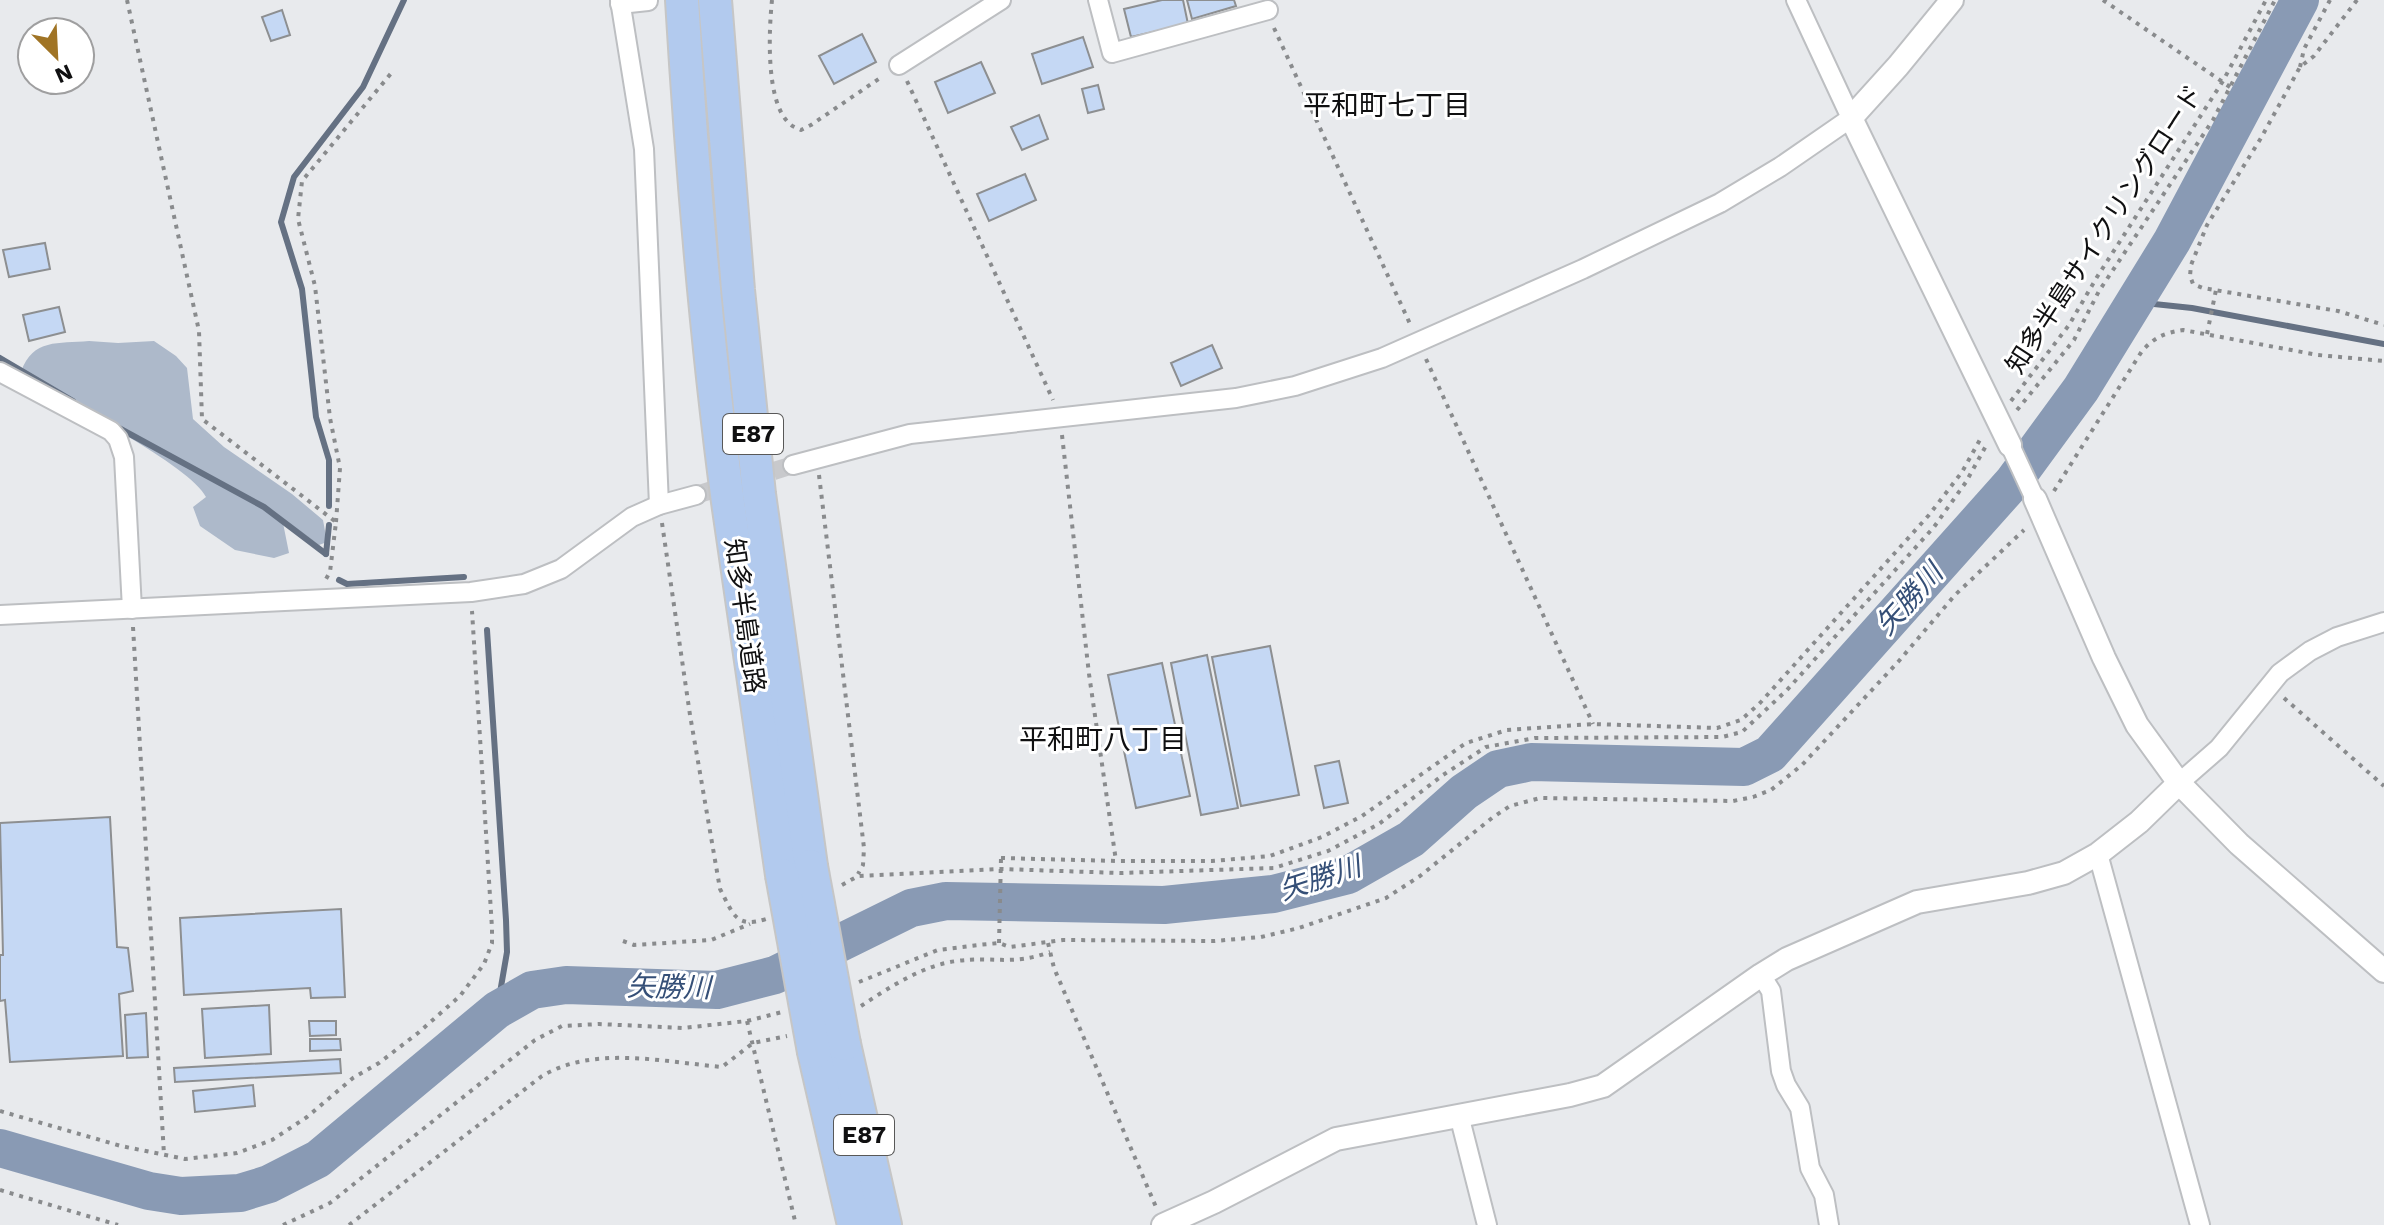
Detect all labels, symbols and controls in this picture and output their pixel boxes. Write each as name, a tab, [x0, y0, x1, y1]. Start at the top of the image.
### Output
north arrow	[16, 16, 96, 96]
text: N	[51, 59, 76, 89]
street label: 知多半島サイクリングロード	[2000, 79, 2208, 379]
district label: 平和町七丁目	[1303, 89, 1471, 122]
road number: E87	[723, 414, 783, 454]
street label: 知多半島道路	[719, 537, 771, 695]
water label: 矢勝川	[1869, 555, 1951, 641]
district label: 平和町八丁目	[1019, 723, 1187, 756]
water label: 矢勝川	[1275, 848, 1368, 907]
water label: 矢勝川	[627, 970, 714, 1004]
road number: E87	[834, 1115, 894, 1155]

